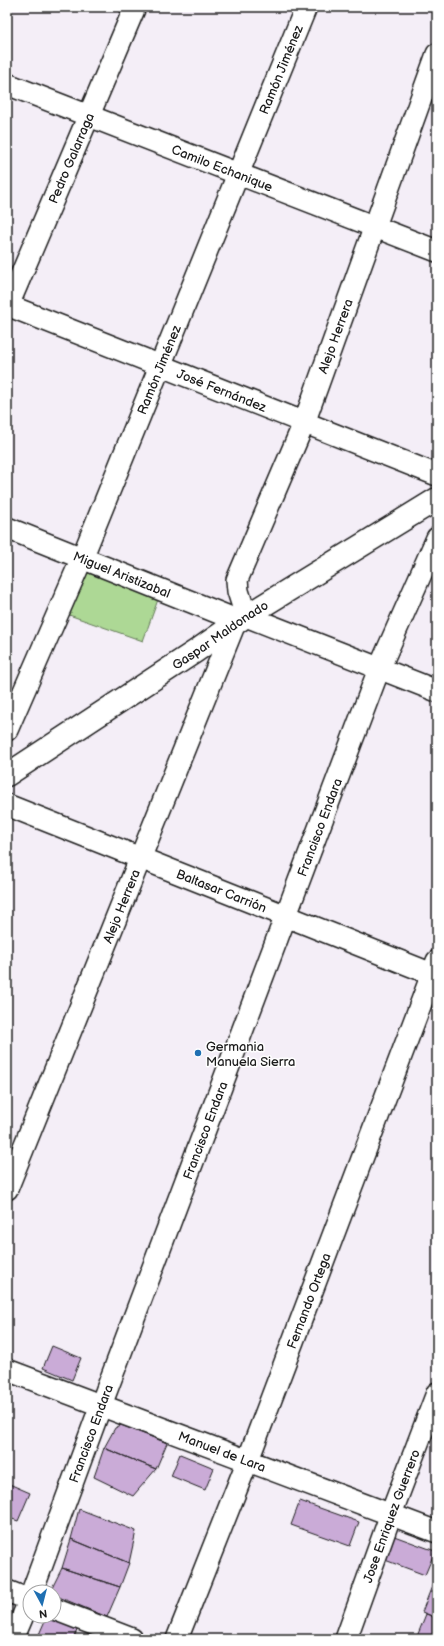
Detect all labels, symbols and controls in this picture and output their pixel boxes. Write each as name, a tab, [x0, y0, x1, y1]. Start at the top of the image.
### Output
street label: Ramón Jiménez	[256, 22, 307, 117]
street label: Pedro Galarraga	[45, 111, 98, 206]
street label: Camilo Echanique	[169, 142, 275, 196]
street label: Alejo Herrera	[315, 297, 357, 376]
street label: Ramón Jiménez	[134, 322, 185, 417]
street label: José Fernández	[174, 366, 269, 416]
street label: Miguel Aristizabal	[71, 548, 173, 602]
street label: Gaspar Maldonado	[169, 597, 271, 673]
street label: Francisco Endara	[294, 776, 346, 879]
street label: Baltasar Carrión	[174, 866, 269, 916]
street label: Alejo Herrera	[100, 867, 144, 946]
place label: Germania Manuela Sierra	[206, 1039, 295, 1070]
marker: Germania Manuela Sierra	[193, 1048, 203, 1058]
street label: Francisco Endara	[180, 1079, 232, 1182]
street label: Fernando Ortega	[284, 1251, 335, 1351]
street label: Francisco Endara	[66, 1382, 117, 1485]
street label: Manuel de Lara	[176, 1428, 268, 1476]
street label: Jose Enriquez Guerrero	[360, 1447, 424, 1585]
north arrow	[22, 1584, 62, 1624]
text: N	[38, 1606, 48, 1620]

